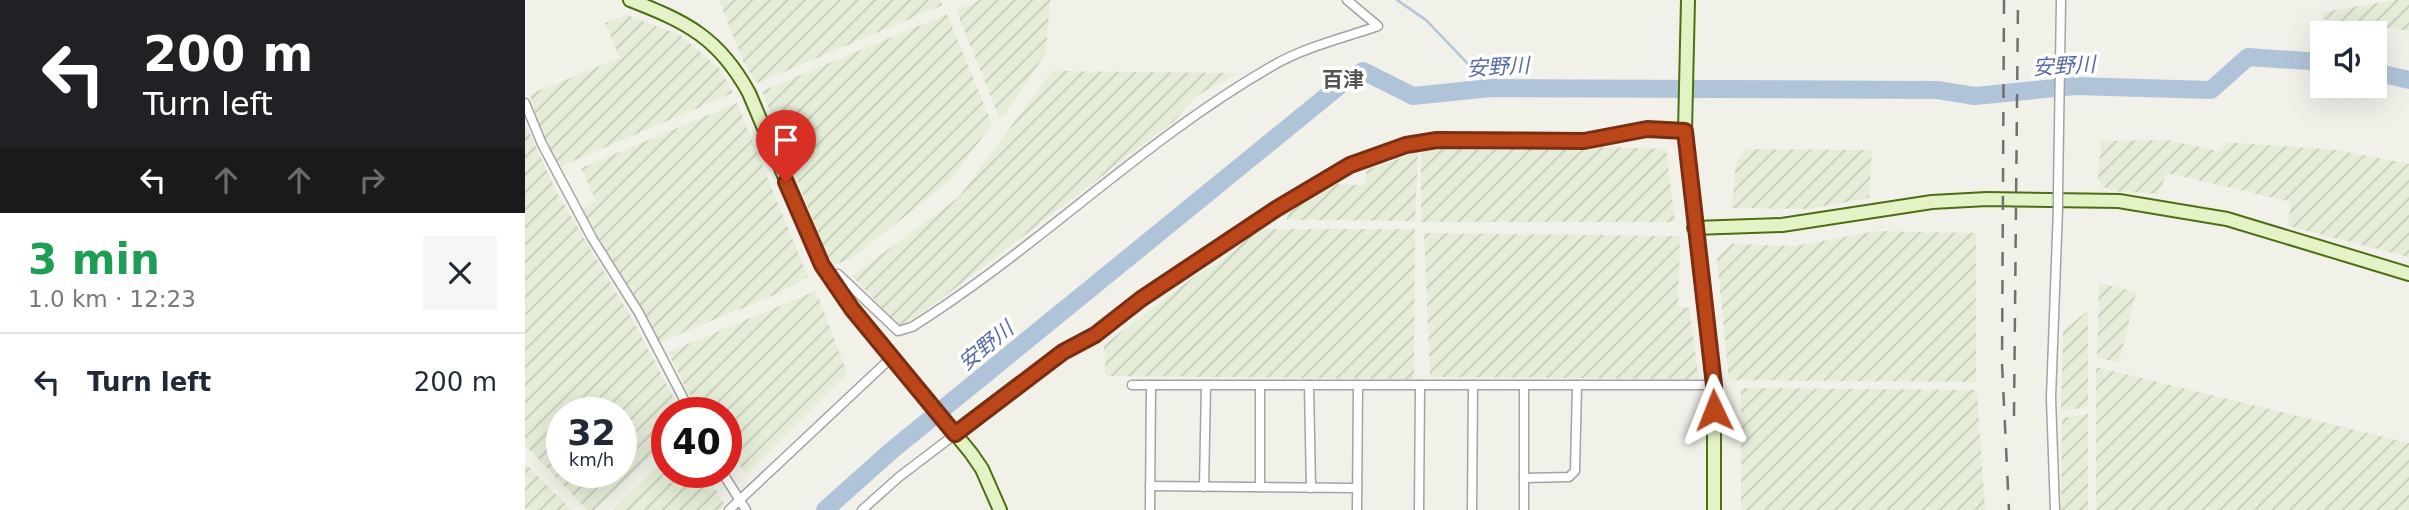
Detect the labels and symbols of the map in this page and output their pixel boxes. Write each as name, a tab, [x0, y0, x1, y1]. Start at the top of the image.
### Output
water label: 安野川	[2032, 52, 2098, 80]
water label: 安野川	[1466, 53, 1532, 81]
district label: 百津	[1322, 68, 1364, 92]
pin	[756, 110, 816, 182]
water label: 安野川	[954, 316, 1020, 375]
position arrow	[1677, 373, 1751, 447]
speed limit sign: 40	[651, 397, 742, 488]

